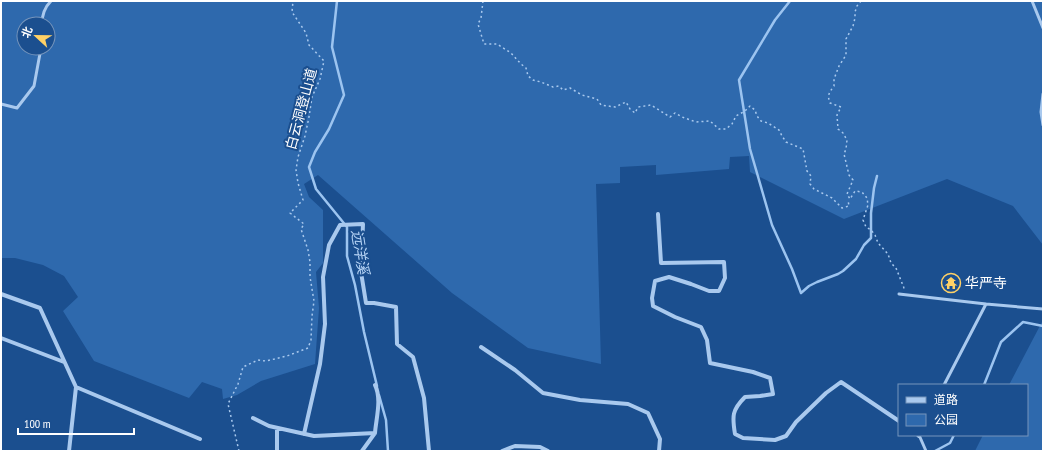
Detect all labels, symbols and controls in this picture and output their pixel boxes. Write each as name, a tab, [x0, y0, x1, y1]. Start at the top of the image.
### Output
north arrow	[16, 16, 56, 56]
text: 北	[18, 25, 35, 40]
street label: 白云洞登山道	[281, 66, 321, 152]
water label: 远洋溪	[348, 228, 374, 278]
temple icon: 华严寺	[940, 272, 962, 294]
place label: 华严寺	[965, 274, 1007, 292]
legend	[898, 384, 1028, 436]
text: 道路	[934, 392, 958, 407]
scale bar	[18, 410, 134, 436]
text: 公园	[934, 412, 958, 427]
text: 100 m	[24, 416, 51, 431]

